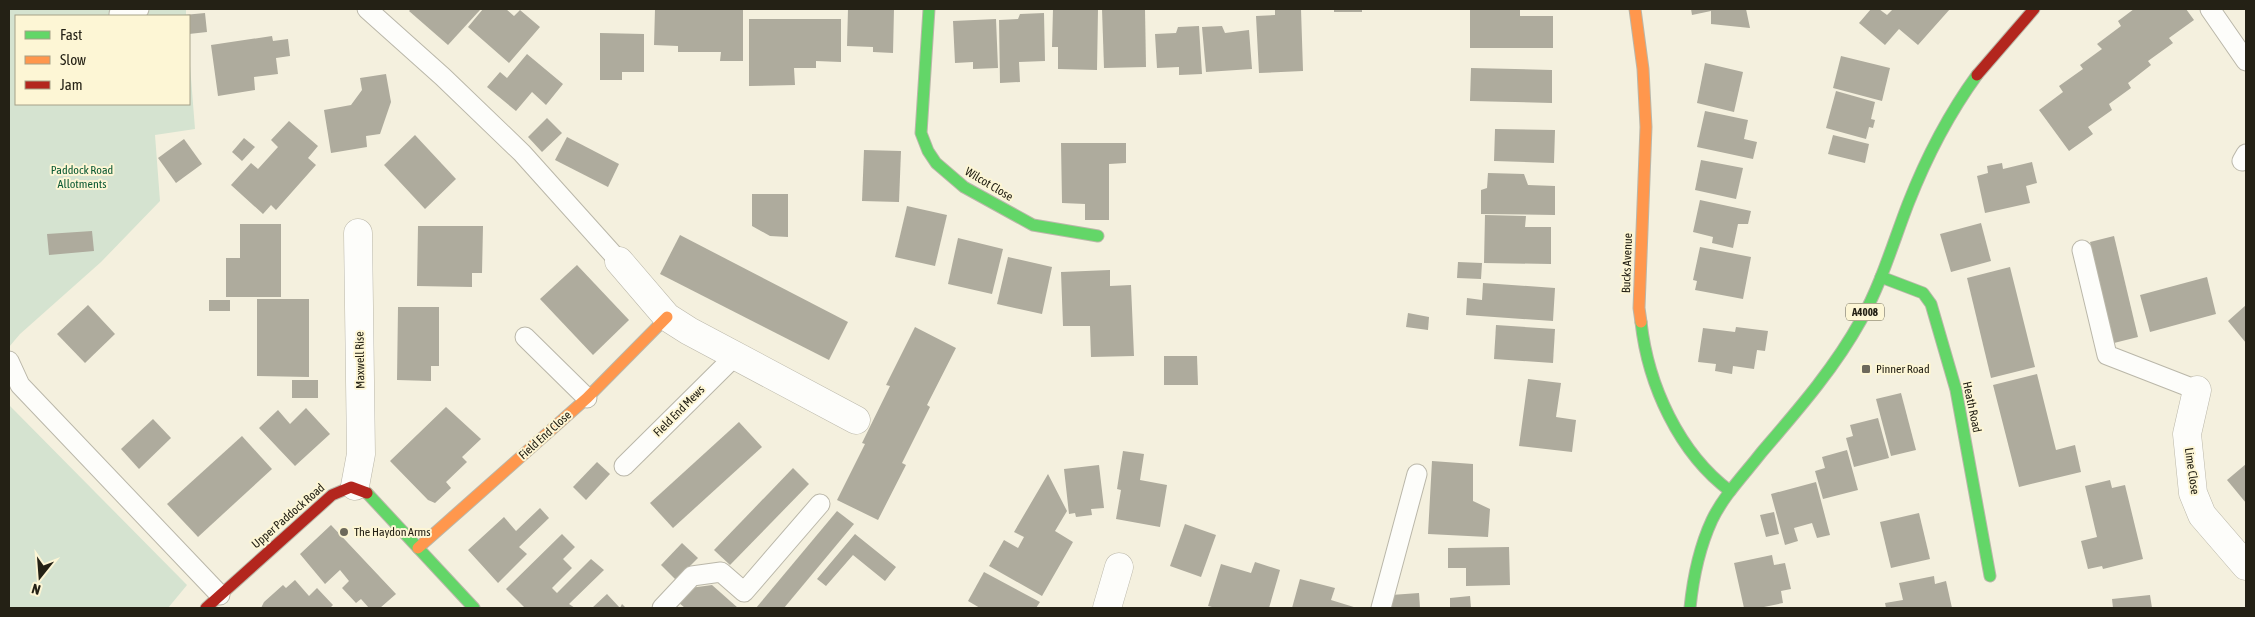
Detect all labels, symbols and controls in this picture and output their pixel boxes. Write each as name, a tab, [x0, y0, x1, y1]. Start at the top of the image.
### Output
legend	[15, 15, 190, 105]
text: Fast	[60, 26, 82, 43]
text: Slow	[60, 51, 86, 68]
text: Jam	[60, 76, 83, 93]
park label: Paddock Road Allotments	[51, 163, 113, 191]
street label: Wilcot Close	[962, 164, 1016, 204]
street label: Bucks Avenue	[1619, 233, 1635, 293]
road number: A4008	[1846, 304, 1884, 320]
street label: Maxwell Rise	[352, 331, 368, 389]
place label: Pinner Road	[1876, 362, 1930, 376]
marker: Pinner Road	[1860, 363, 1872, 375]
street label: Heath Road	[1960, 380, 1984, 434]
street label: Field End Mews	[651, 383, 707, 439]
street label: Field End Close	[516, 408, 574, 462]
street label: Lime Close	[2182, 447, 2202, 495]
street label: Upper Paddock Road	[249, 481, 327, 551]
place label: The Haydon Arms	[354, 525, 430, 539]
marker: The Haydon Arms	[338, 526, 350, 538]
north arrow	[15, 552, 65, 602]
text: N	[30, 581, 42, 598]

